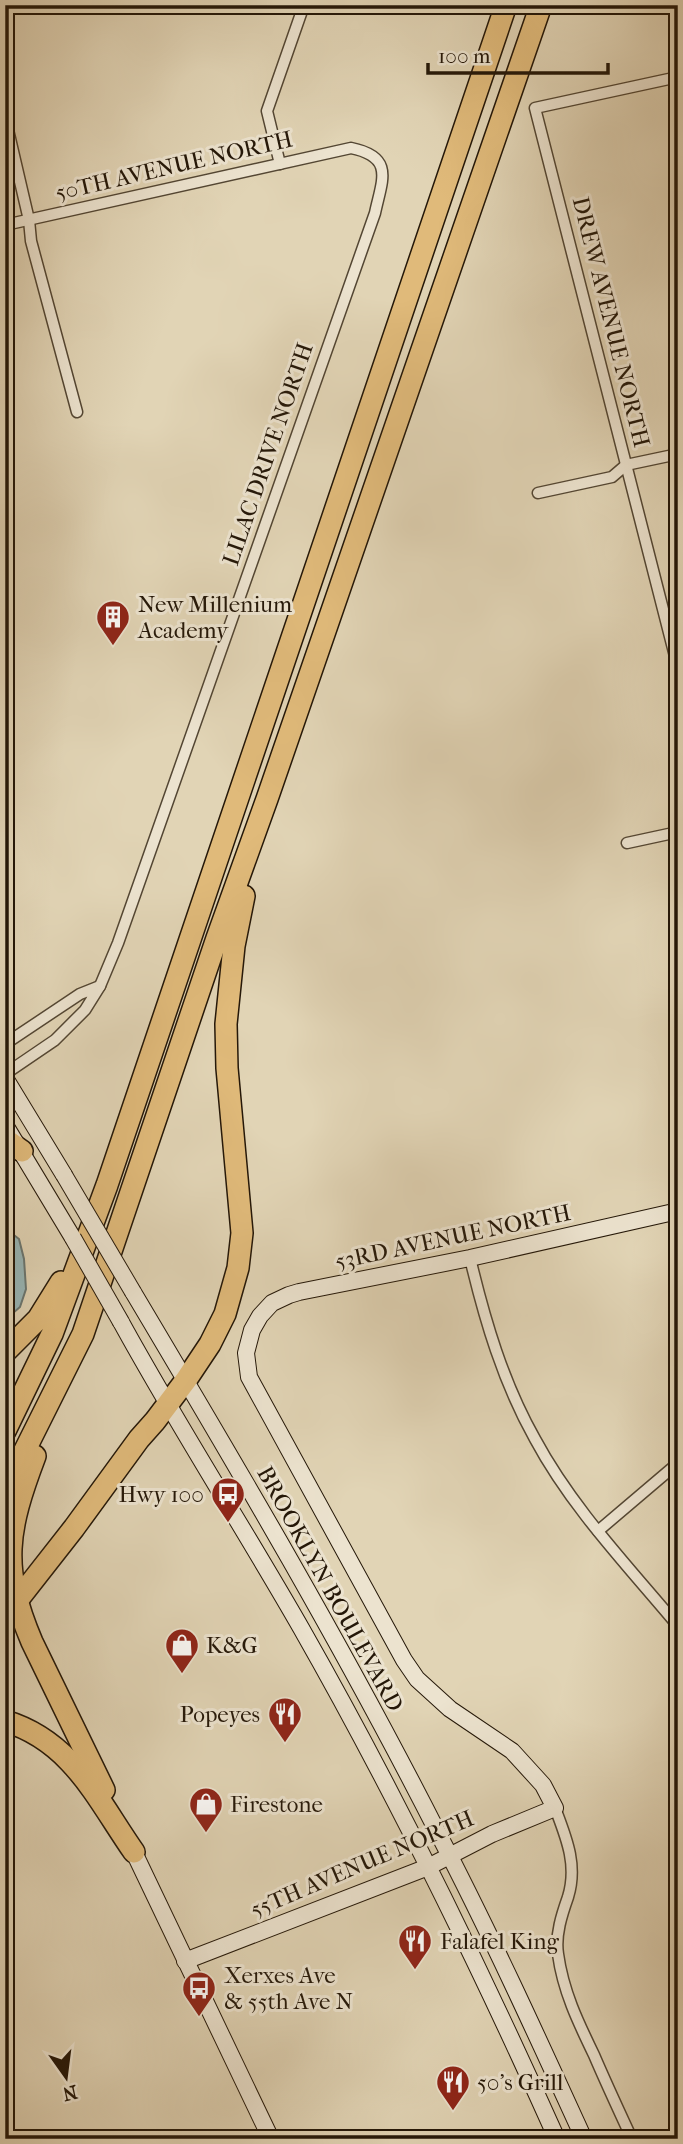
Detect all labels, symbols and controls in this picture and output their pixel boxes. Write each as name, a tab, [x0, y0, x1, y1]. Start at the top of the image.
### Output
scale bar	[428, 32, 608, 76]
text: 100 m	[438, 44, 491, 68]
street label: 50TH AVENUE NORTH	[53, 126, 295, 206]
street label: DREW AVENUE NORTH	[567, 194, 655, 450]
street label: LILAC DRIVE NORTH	[217, 339, 319, 569]
place label: New Millenium Academy	[137, 591, 292, 644]
building icon: New Millenium Academy	[94, 598, 132, 647]
street label: 53RD AVENUE NORTH	[333, 1199, 573, 1275]
street label: BROOKLYN BOULEVARD	[251, 1462, 409, 1716]
bus stop icon: Hwy 100	[209, 1475, 247, 1524]
place label: Hwy 100	[119, 1481, 204, 1508]
shop icon: K&G	[163, 1626, 201, 1675]
place label: K&G	[206, 1632, 258, 1659]
restaurant icon: Popeyes	[266, 1695, 304, 1744]
place label: Popeyes	[180, 1701, 260, 1728]
shop icon: Firestone	[187, 1785, 225, 1834]
place label: Firestone	[230, 1791, 323, 1818]
street label: 55TH AVENUE NORTH	[246, 1805, 478, 1923]
restaurant icon: Falafel King	[396, 1922, 434, 1971]
place label: Falafel King	[440, 1928, 560, 1955]
place label: Xerxes Ave & 55th Ave N	[224, 1962, 353, 2015]
bus stop icon: Xerxes Ave & 55th Ave N	[180, 1969, 218, 2018]
north arrow	[32, 2042, 102, 2112]
restaurant icon: 50's Grill	[434, 2063, 472, 2112]
place label: 50's Grill	[477, 2069, 564, 2096]
text: N	[60, 2080, 80, 2105]

